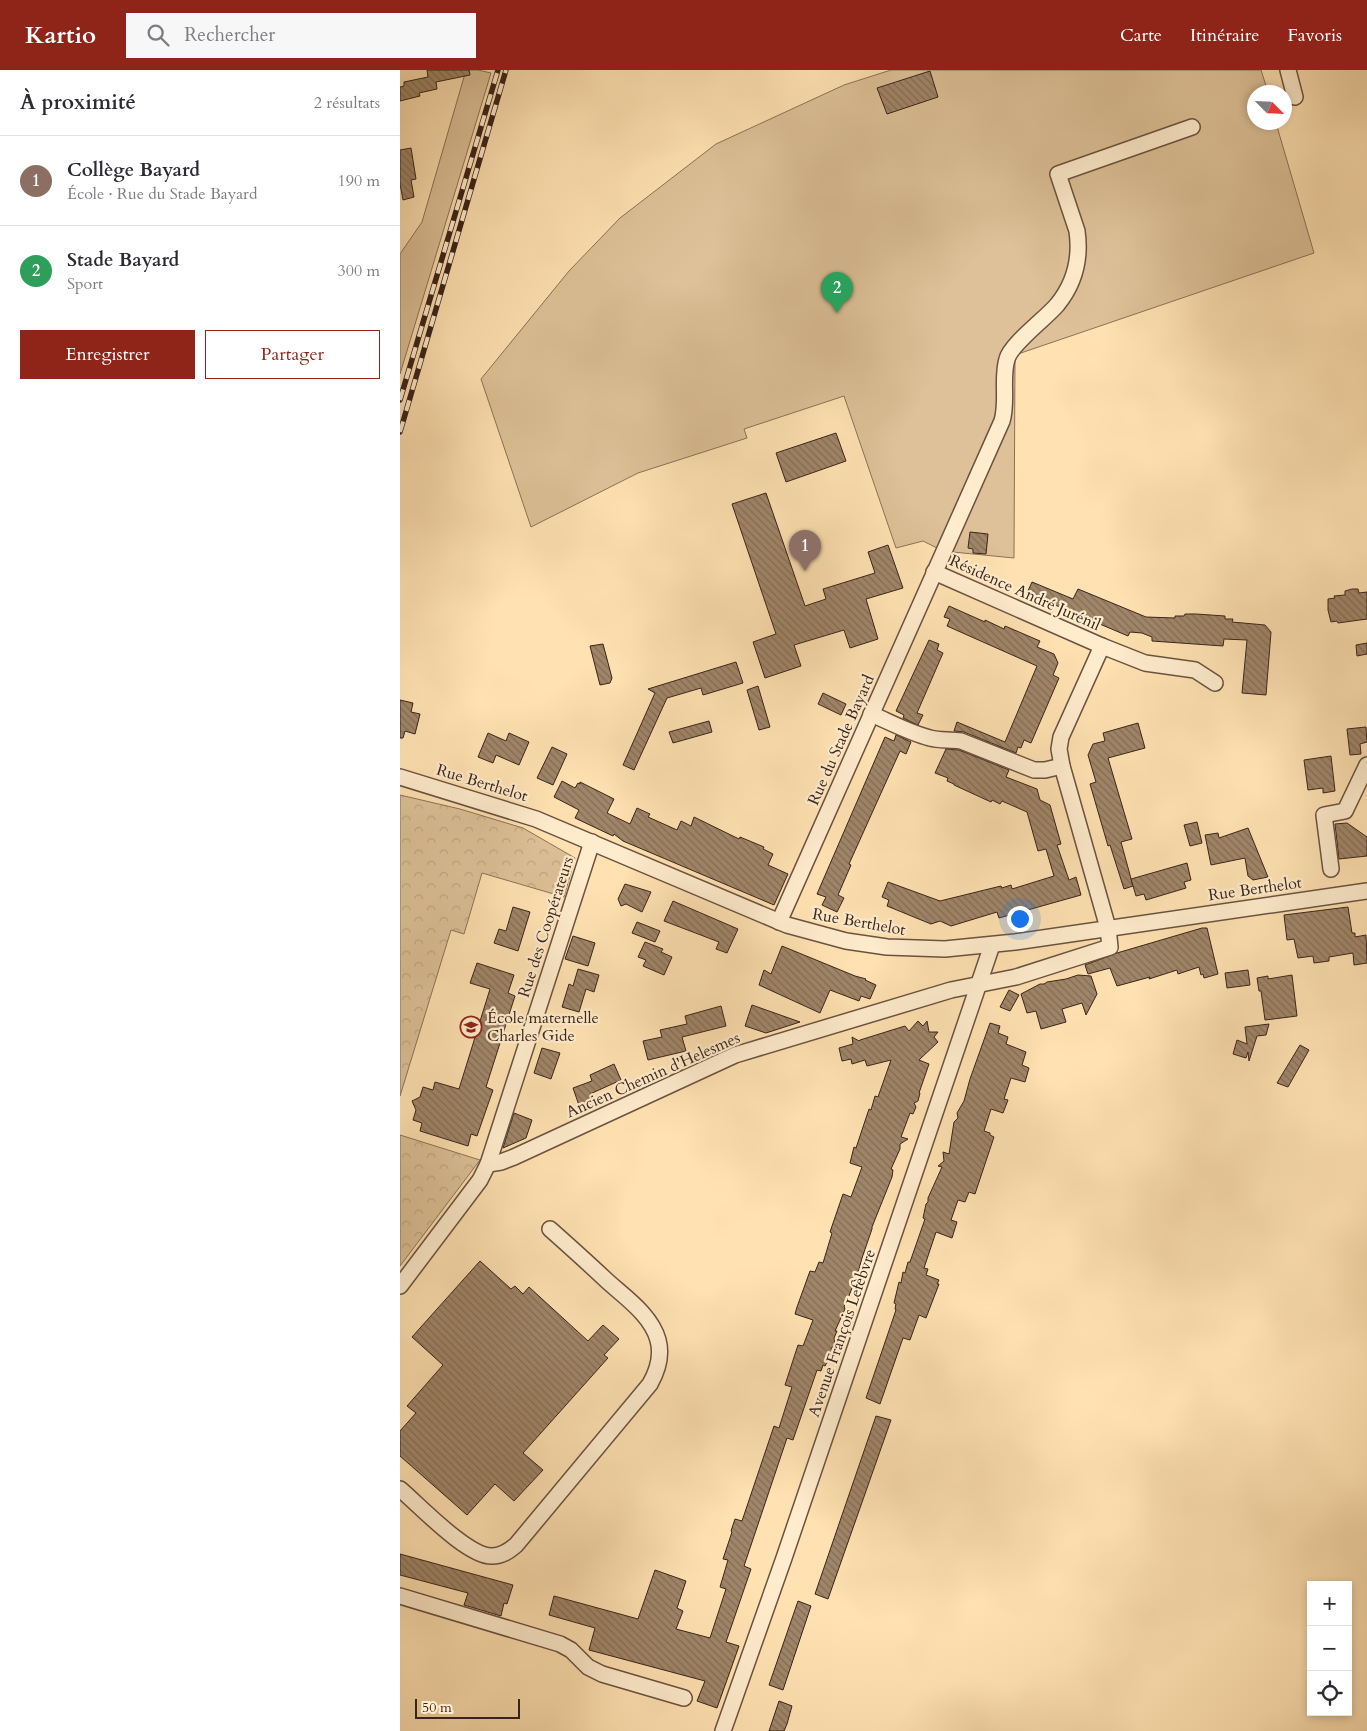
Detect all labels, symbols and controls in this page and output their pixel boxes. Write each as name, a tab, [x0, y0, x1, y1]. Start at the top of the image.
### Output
search box	[126, 13, 476, 58]
text: Kartio	[25, 19, 96, 52]
icon: search	[144, 21, 172, 49]
text: Rechercher	[184, 22, 275, 48]
text: Carte	[1120, 23, 1162, 48]
text: Itinéraire	[1190, 23, 1259, 48]
text: Favoris	[1287, 23, 1342, 48]
north arrow	[1247, 85, 1292, 130]
text: À proximité	[20, 88, 136, 117]
text: 2 résultats	[314, 92, 380, 114]
text: Collège Bayard	[67, 157, 200, 183]
text: 1	[32, 170, 40, 192]
text: 190 m	[338, 170, 380, 192]
text: École · Rue du Stade Bayard	[67, 183, 257, 205]
text: Stade Bayard	[67, 247, 179, 273]
text: 2	[32, 260, 40, 282]
text: 300 m	[338, 260, 380, 282]
pin: 2	[821, 272, 853, 313]
text: Sport	[67, 273, 103, 295]
button: Enregistrer	[20, 330, 195, 379]
button: Partager	[205, 330, 380, 379]
pin: 1	[789, 530, 821, 571]
street label: Résidence André Jurénil	[946, 550, 1104, 636]
street label: Rue du Stade Bayard	[802, 671, 880, 809]
street label: Rue Berthelot	[434, 759, 530, 807]
street label: Rue des Coopérateurs	[513, 854, 579, 1000]
street label: Rue Berthelot	[1207, 872, 1303, 906]
street label: Rue Berthelot	[811, 903, 907, 941]
your location	[1007, 906, 1033, 932]
place label: École maternelle Charles Gide	[487, 1007, 599, 1047]
school or university icon: École maternelle Charles Gide	[459, 1015, 483, 1039]
street label: Ancien Chemin d'Helesmes	[563, 1027, 743, 1123]
street label: Avenue François Lefèbvre	[803, 1246, 881, 1420]
map controls	[1307, 1581, 1352, 1716]
button: +	[1307, 1581, 1352, 1626]
button: −	[1307, 1626, 1352, 1671]
button: locate	[1307, 1671, 1352, 1716]
scale bar	[415, 1696, 520, 1719]
text: 50 m	[422, 1698, 452, 1717]

